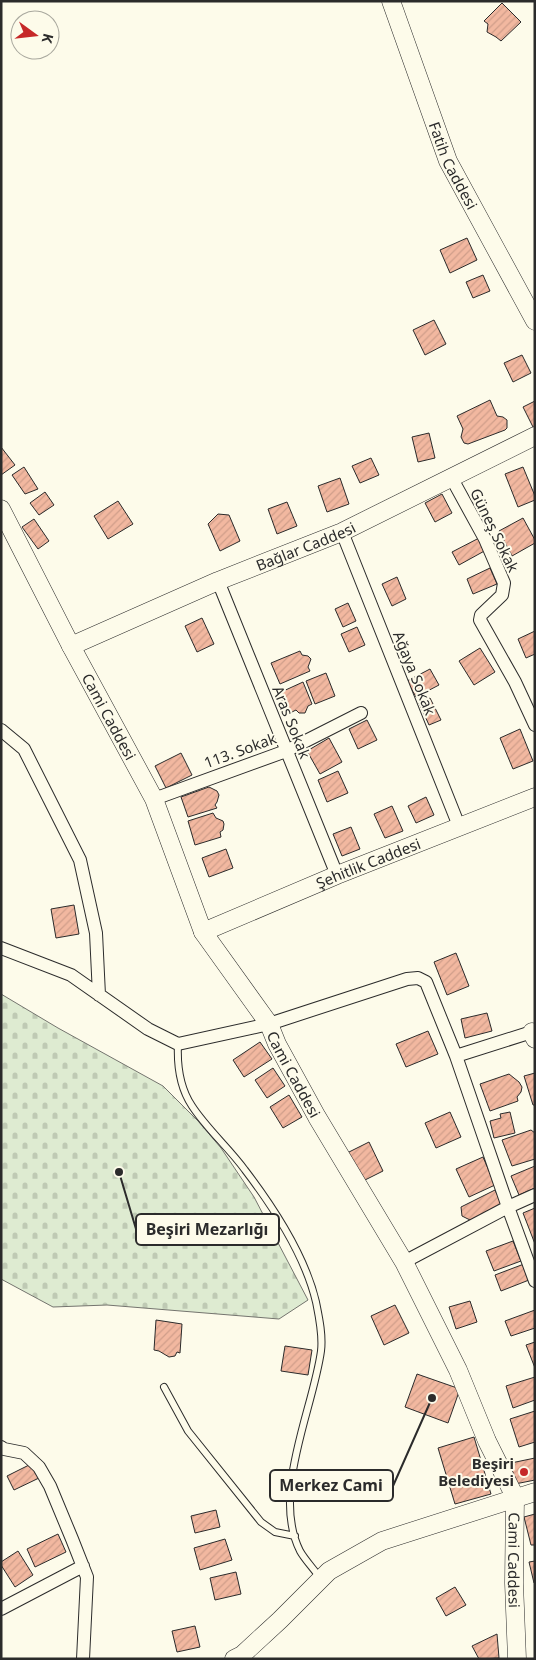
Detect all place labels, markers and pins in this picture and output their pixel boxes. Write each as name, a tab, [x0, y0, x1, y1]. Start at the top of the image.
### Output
callout: Beşiri Mezarlığı	[136, 1214, 279, 1245]
place label: Beşiri Belediyesi	[438, 1453, 514, 1490]
marker: Beşiri Belediyesi	[518, 1466, 530, 1478]
callout: Merkez Cami	[270, 1470, 393, 1501]

